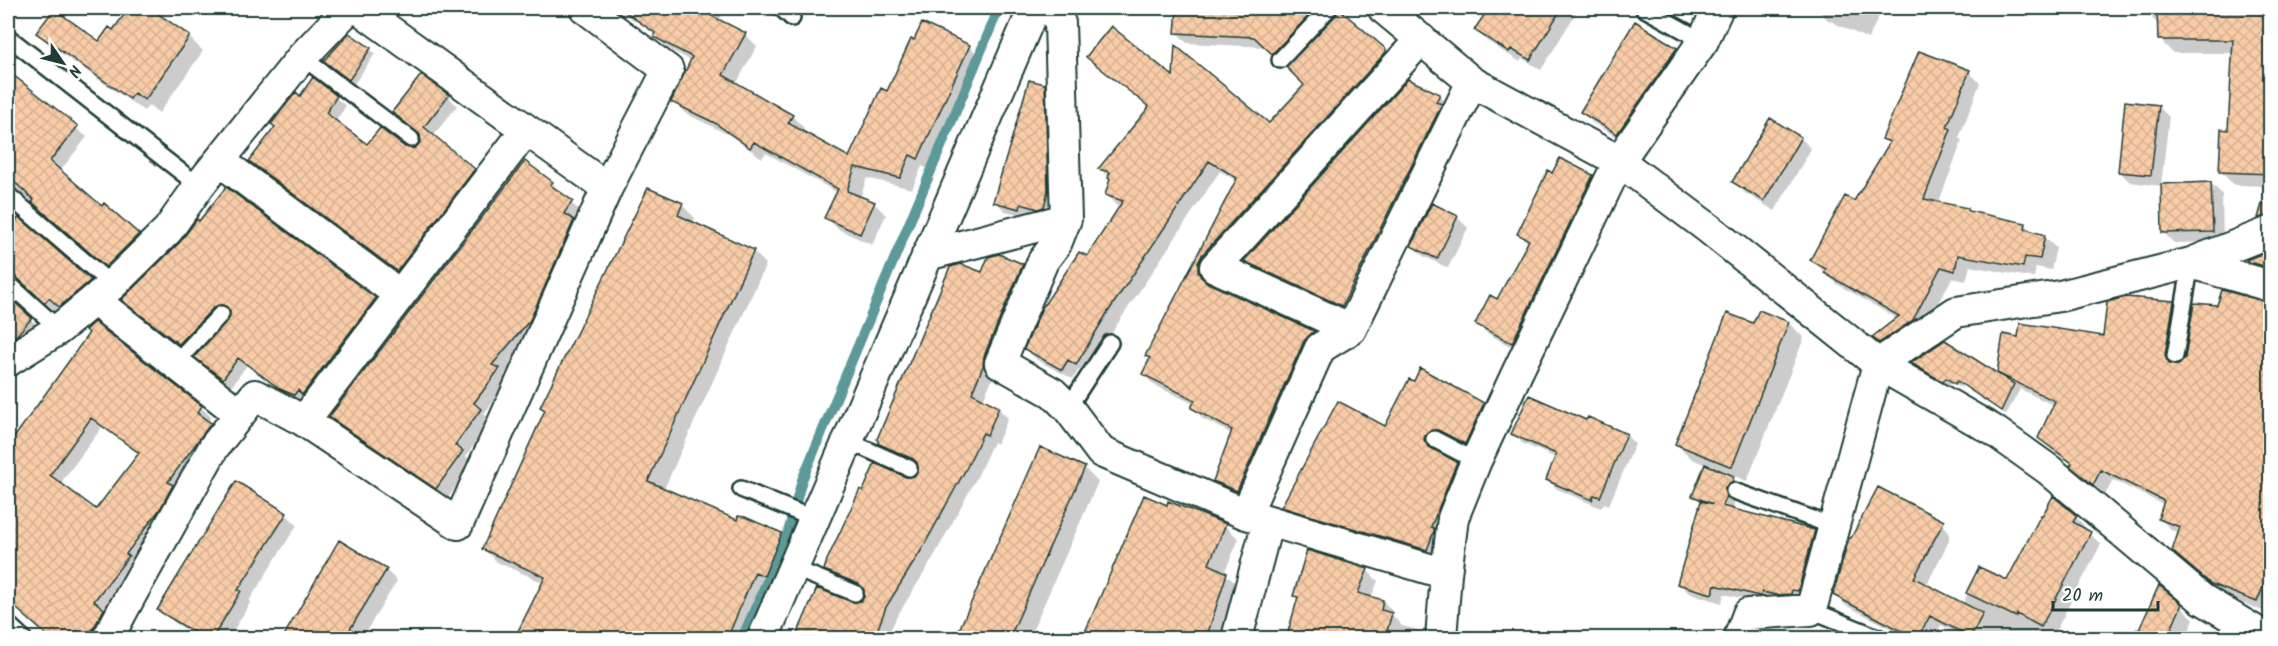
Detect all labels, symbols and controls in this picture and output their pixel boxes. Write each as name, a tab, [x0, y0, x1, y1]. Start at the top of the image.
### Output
north arrow	[33, 33, 93, 93]
text: N	[61, 59, 87, 82]
scale bar	[2053, 574, 2158, 612]
text: 20 m	[2062, 582, 2103, 611]

